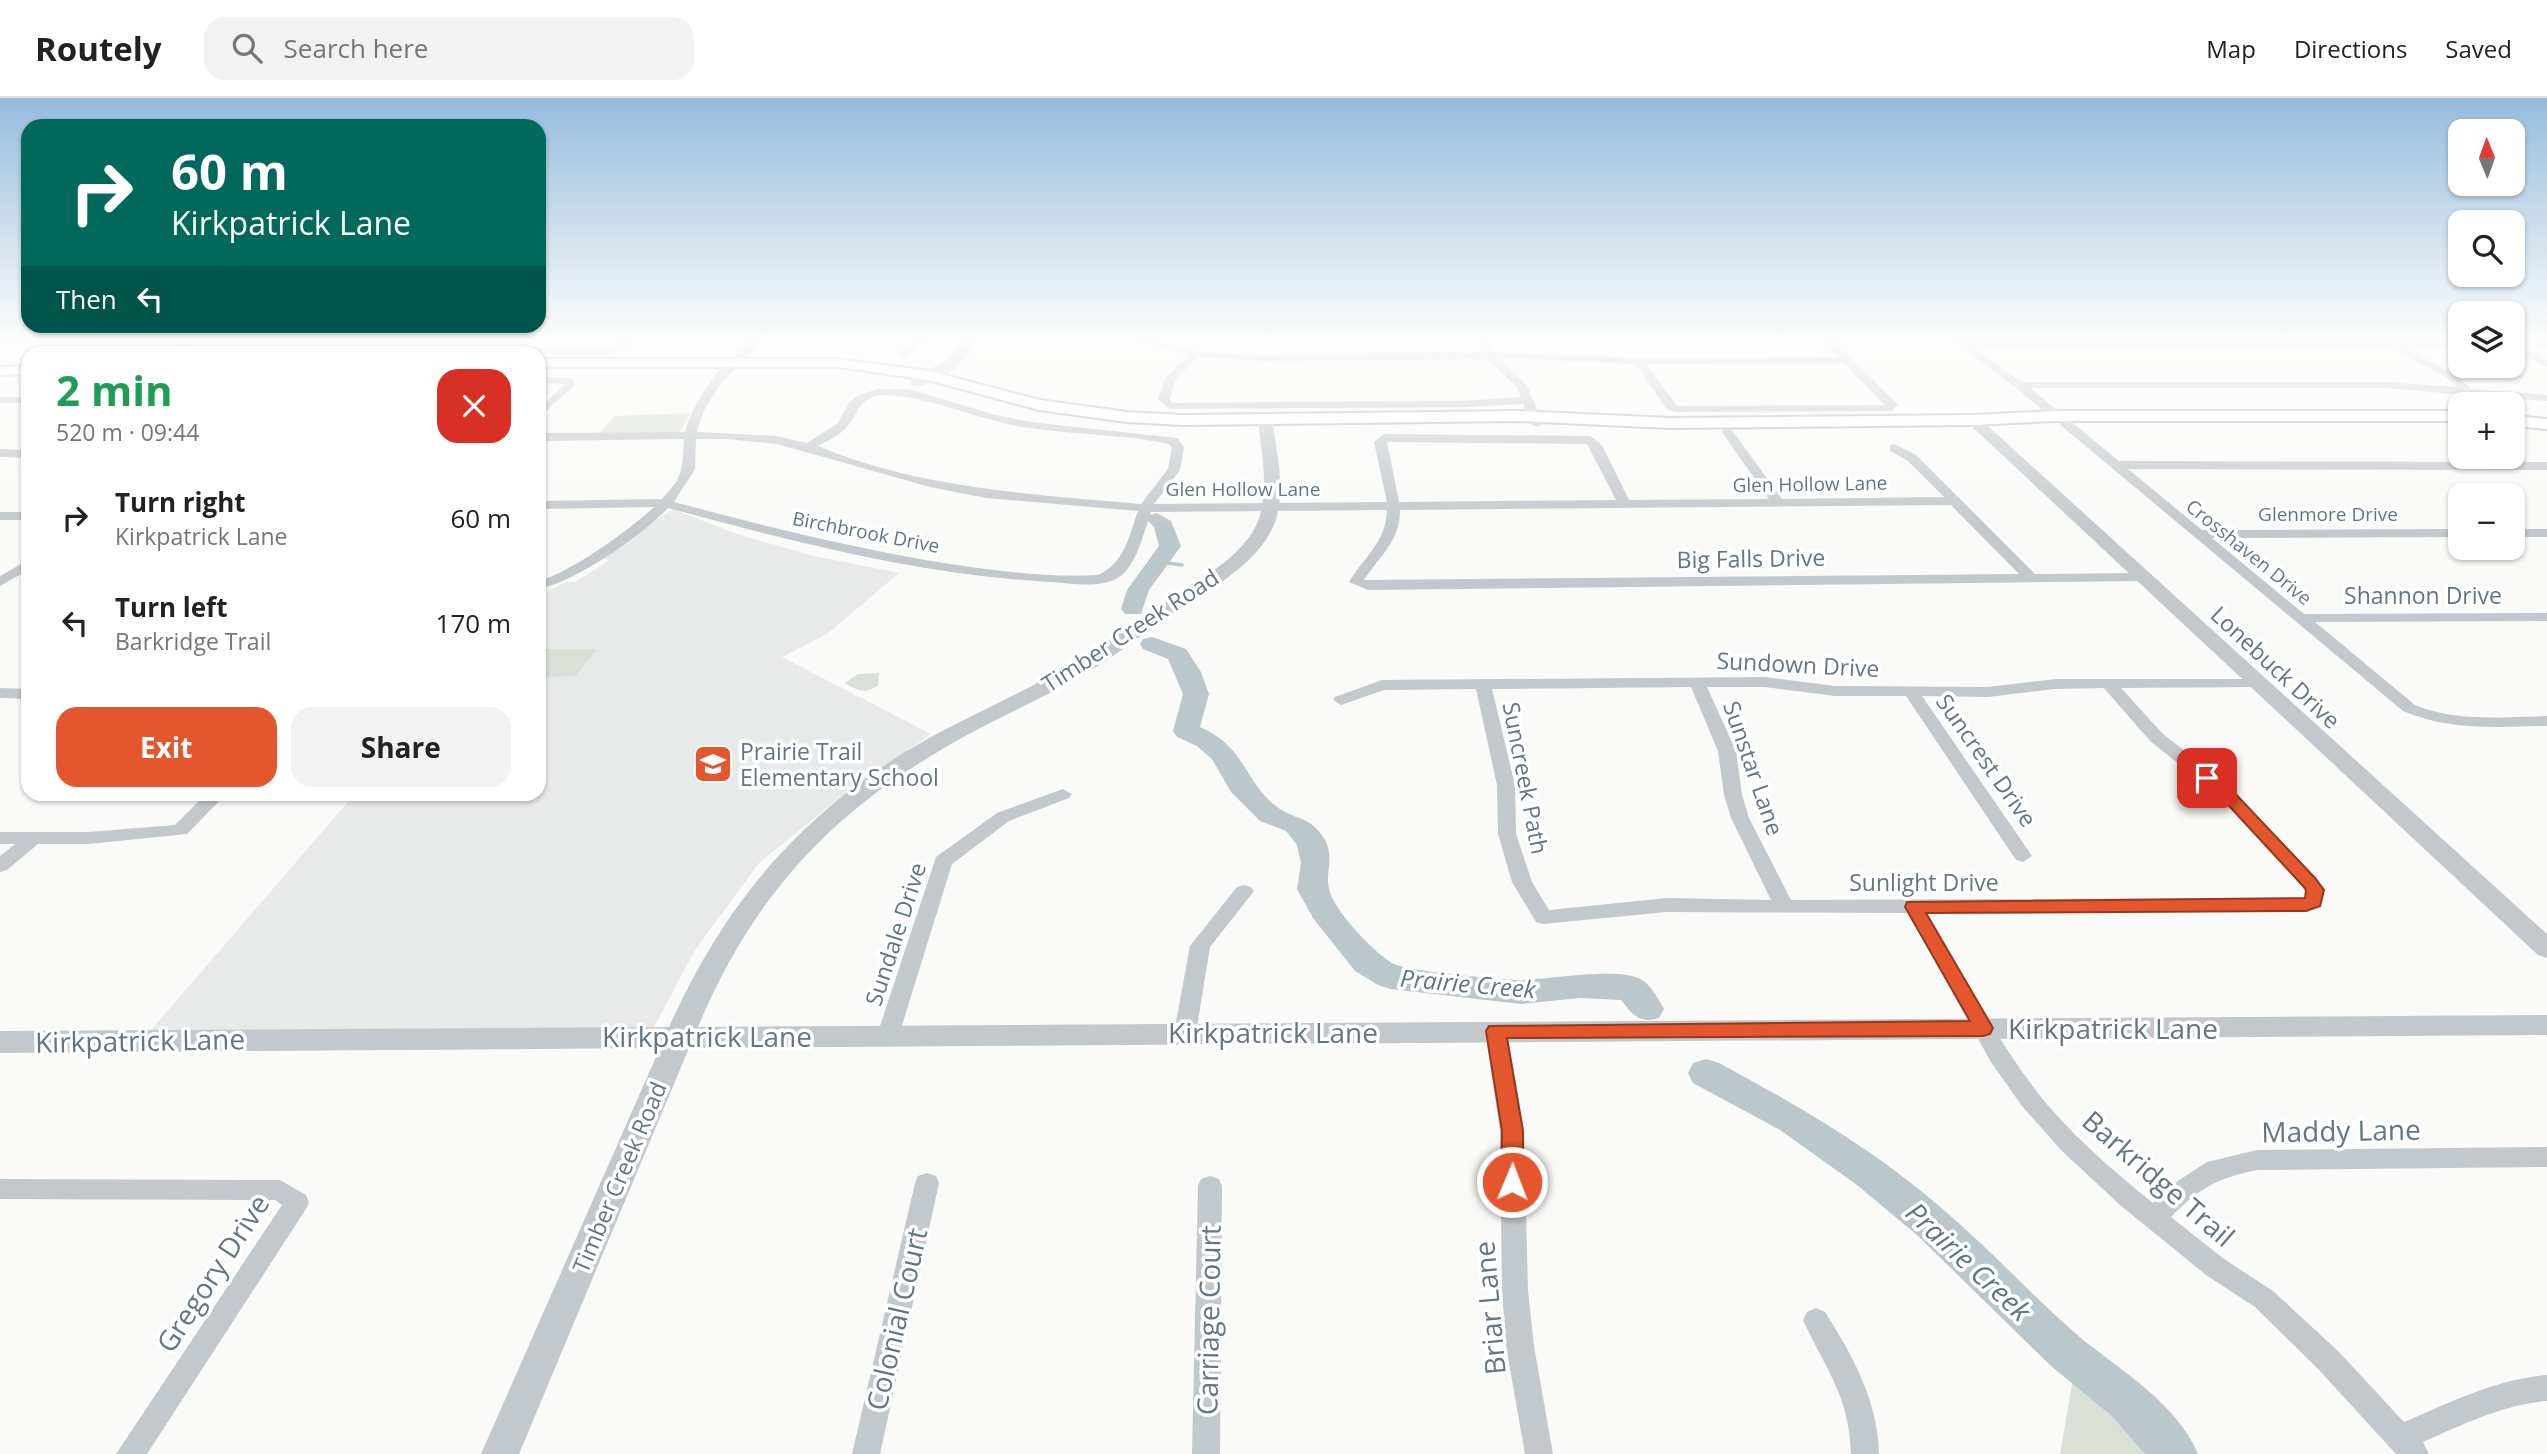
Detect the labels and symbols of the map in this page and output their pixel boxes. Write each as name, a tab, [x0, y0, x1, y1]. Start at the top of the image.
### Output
north arrow	[2448, 119, 2525, 196]
street label: Glen Hollow Lane	[1732, 470, 1888, 498]
street label: Glen Hollow Lane	[1166, 476, 1320, 502]
street label: Crosshaven Drive	[2181, 493, 2317, 611]
street label: Glenmore Drive	[2258, 501, 2398, 527]
street label: Birchbrook Drive	[790, 505, 942, 559]
street label: Big Falls Drive	[1676, 541, 1826, 575]
street label: Timber Creek Road	[1035, 561, 1225, 699]
street label: Shannon Drive	[2344, 579, 2502, 611]
street label: Lonebuck Drive	[2204, 599, 2348, 735]
street label: Sundown Drive	[1716, 644, 1880, 684]
street label: Suncrest Drive	[1929, 687, 2045, 833]
street label: Sunstar Lane	[1716, 697, 1792, 839]
street label: Suncreek Path	[1496, 699, 1556, 857]
place label: Prairie Trail Elementary School	[740, 735, 939, 793]
school or university icon: Prairie Trail Elementary School	[692, 743, 734, 785]
pin	[2177, 748, 2237, 808]
street label: Sundale Drive	[857, 858, 933, 1010]
street label: Sunlight Drive	[1849, 866, 1999, 898]
water label: Prairie Creek	[1399, 961, 1538, 1005]
street label: Kirkpatrick Lane	[2008, 1009, 2218, 1047]
street label: Kirkpatrick Lane	[1168, 1013, 1378, 1051]
street label: Kirkpatrick Lane	[602, 1017, 812, 1055]
street label: Kirkpatrick Lane	[35, 1019, 245, 1061]
street label: Timber Creek Road	[564, 1076, 674, 1278]
street label: Barkridge Trail	[2075, 1101, 2243, 1255]
street label: Maddy Lane	[2261, 1110, 2421, 1150]
position arrow	[1475, 1145, 1549, 1219]
street label: Gregory Drive	[147, 1187, 277, 1359]
water label: Prairie Creek	[1898, 1193, 2041, 1330]
street label: Colonial Court	[857, 1224, 935, 1414]
street label: Carriage Court	[1187, 1225, 1229, 1415]
street label: Briar Lane	[1464, 1240, 1514, 1376]

